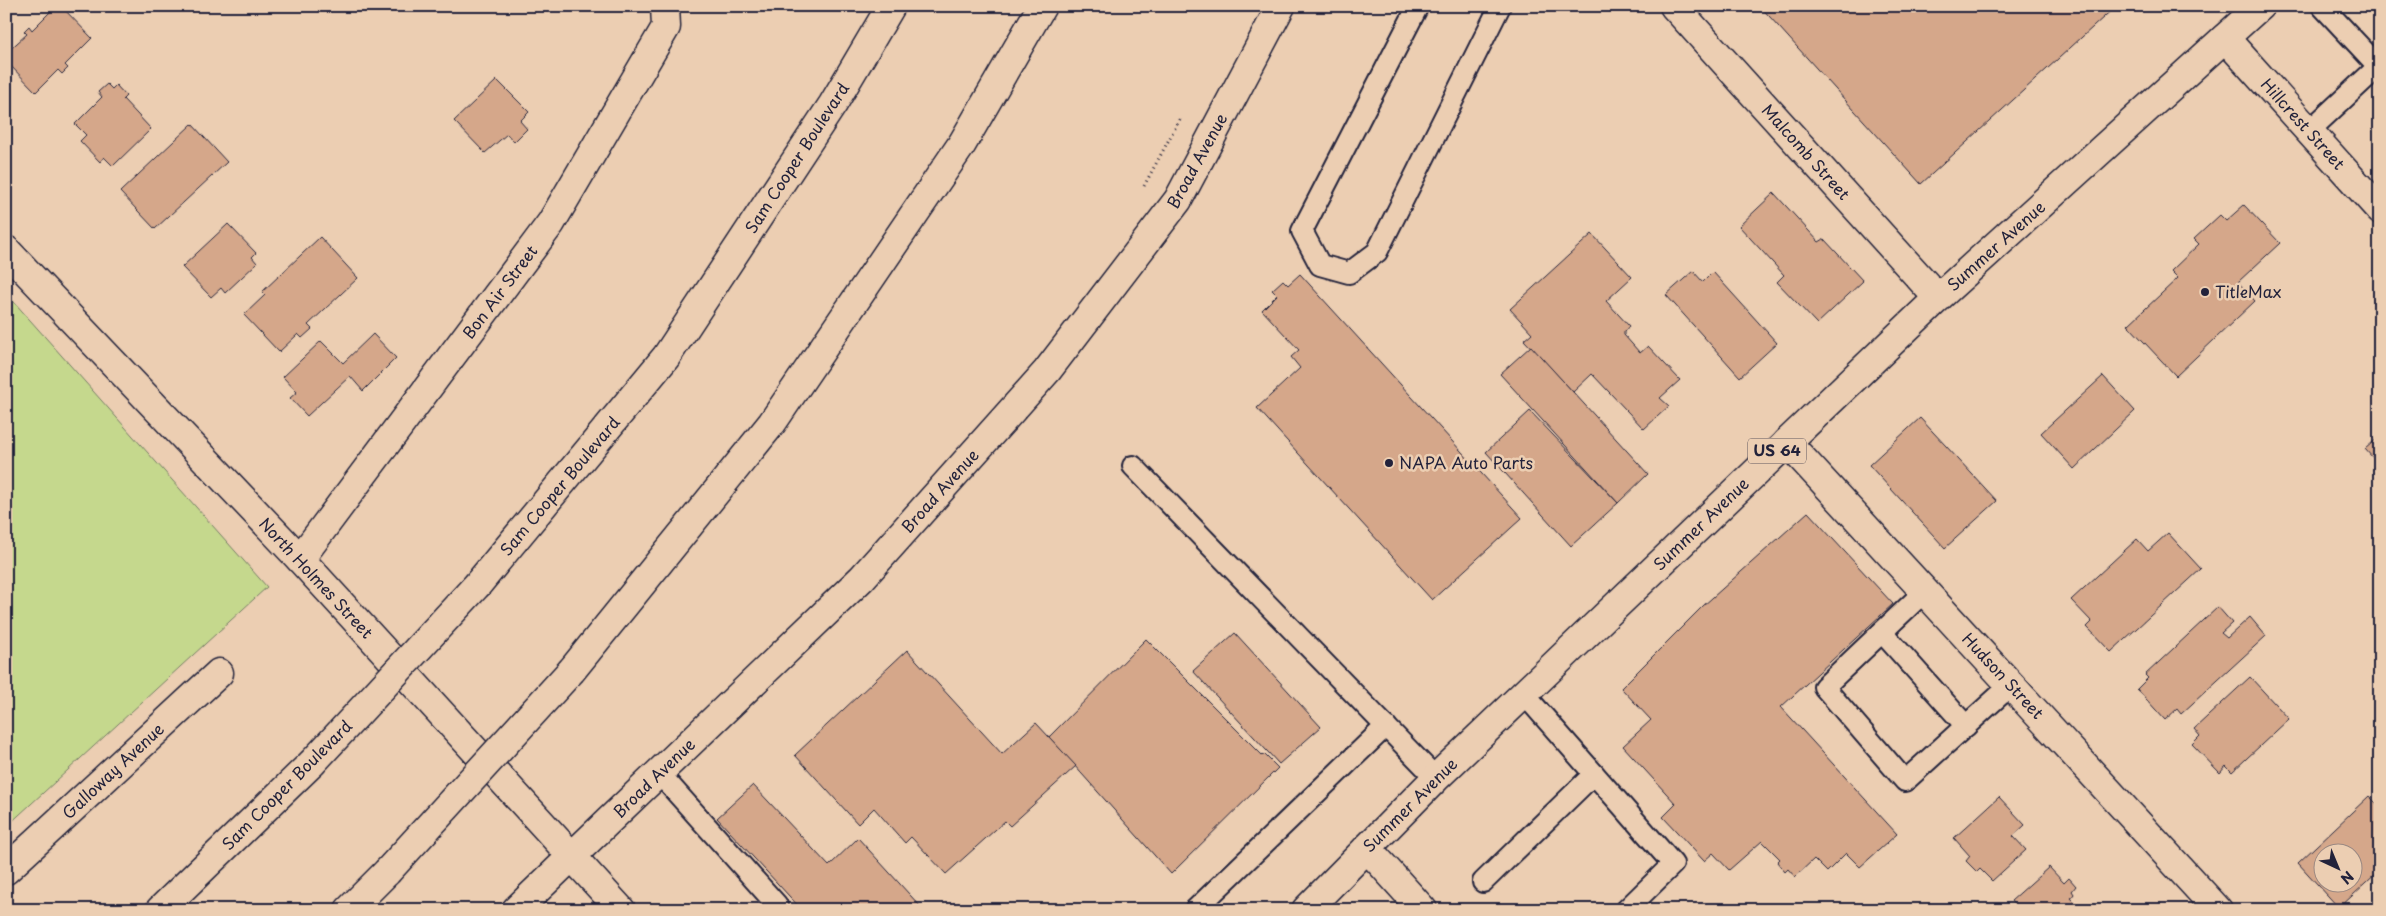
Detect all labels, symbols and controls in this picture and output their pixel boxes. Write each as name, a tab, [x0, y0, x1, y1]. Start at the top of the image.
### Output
street label: Hillcrest Street	[2256, 72, 2352, 175]
street label: Sam Cooper Boulevard	[738, 77, 854, 237]
street label: Malcomb Street	[1757, 98, 1856, 205]
street label: Broad Avenue	[1160, 108, 1232, 213]
street label: Summer Avenue	[1941, 194, 2050, 296]
street label: Bon Air Street	[456, 239, 543, 343]
place label: TitleMax	[2215, 279, 2281, 303]
marker: TitleMax	[2199, 286, 2211, 298]
street label: Sam Cooper Boulevard	[494, 410, 625, 560]
road number: US 64	[1748, 438, 1806, 464]
street label: Broad Avenue	[895, 443, 984, 538]
place label: NAPA Auto Parts	[1399, 450, 1533, 474]
marker: NAPA Auto Parts	[1383, 457, 1395, 469]
street label: Summer Avenue	[1647, 471, 1754, 575]
street label: North Holmes Street	[254, 512, 380, 643]
street label: Hudson Street	[1957, 627, 2050, 724]
street label: Sam Cooper Boulevard	[216, 714, 357, 855]
street label: Galloway Avenue	[56, 716, 169, 824]
street label: Broad Avenue	[607, 732, 700, 823]
street label: Summer Avenue	[1357, 751, 1462, 857]
north arrow	[2314, 844, 2364, 894]
text: N	[2336, 866, 2359, 889]

